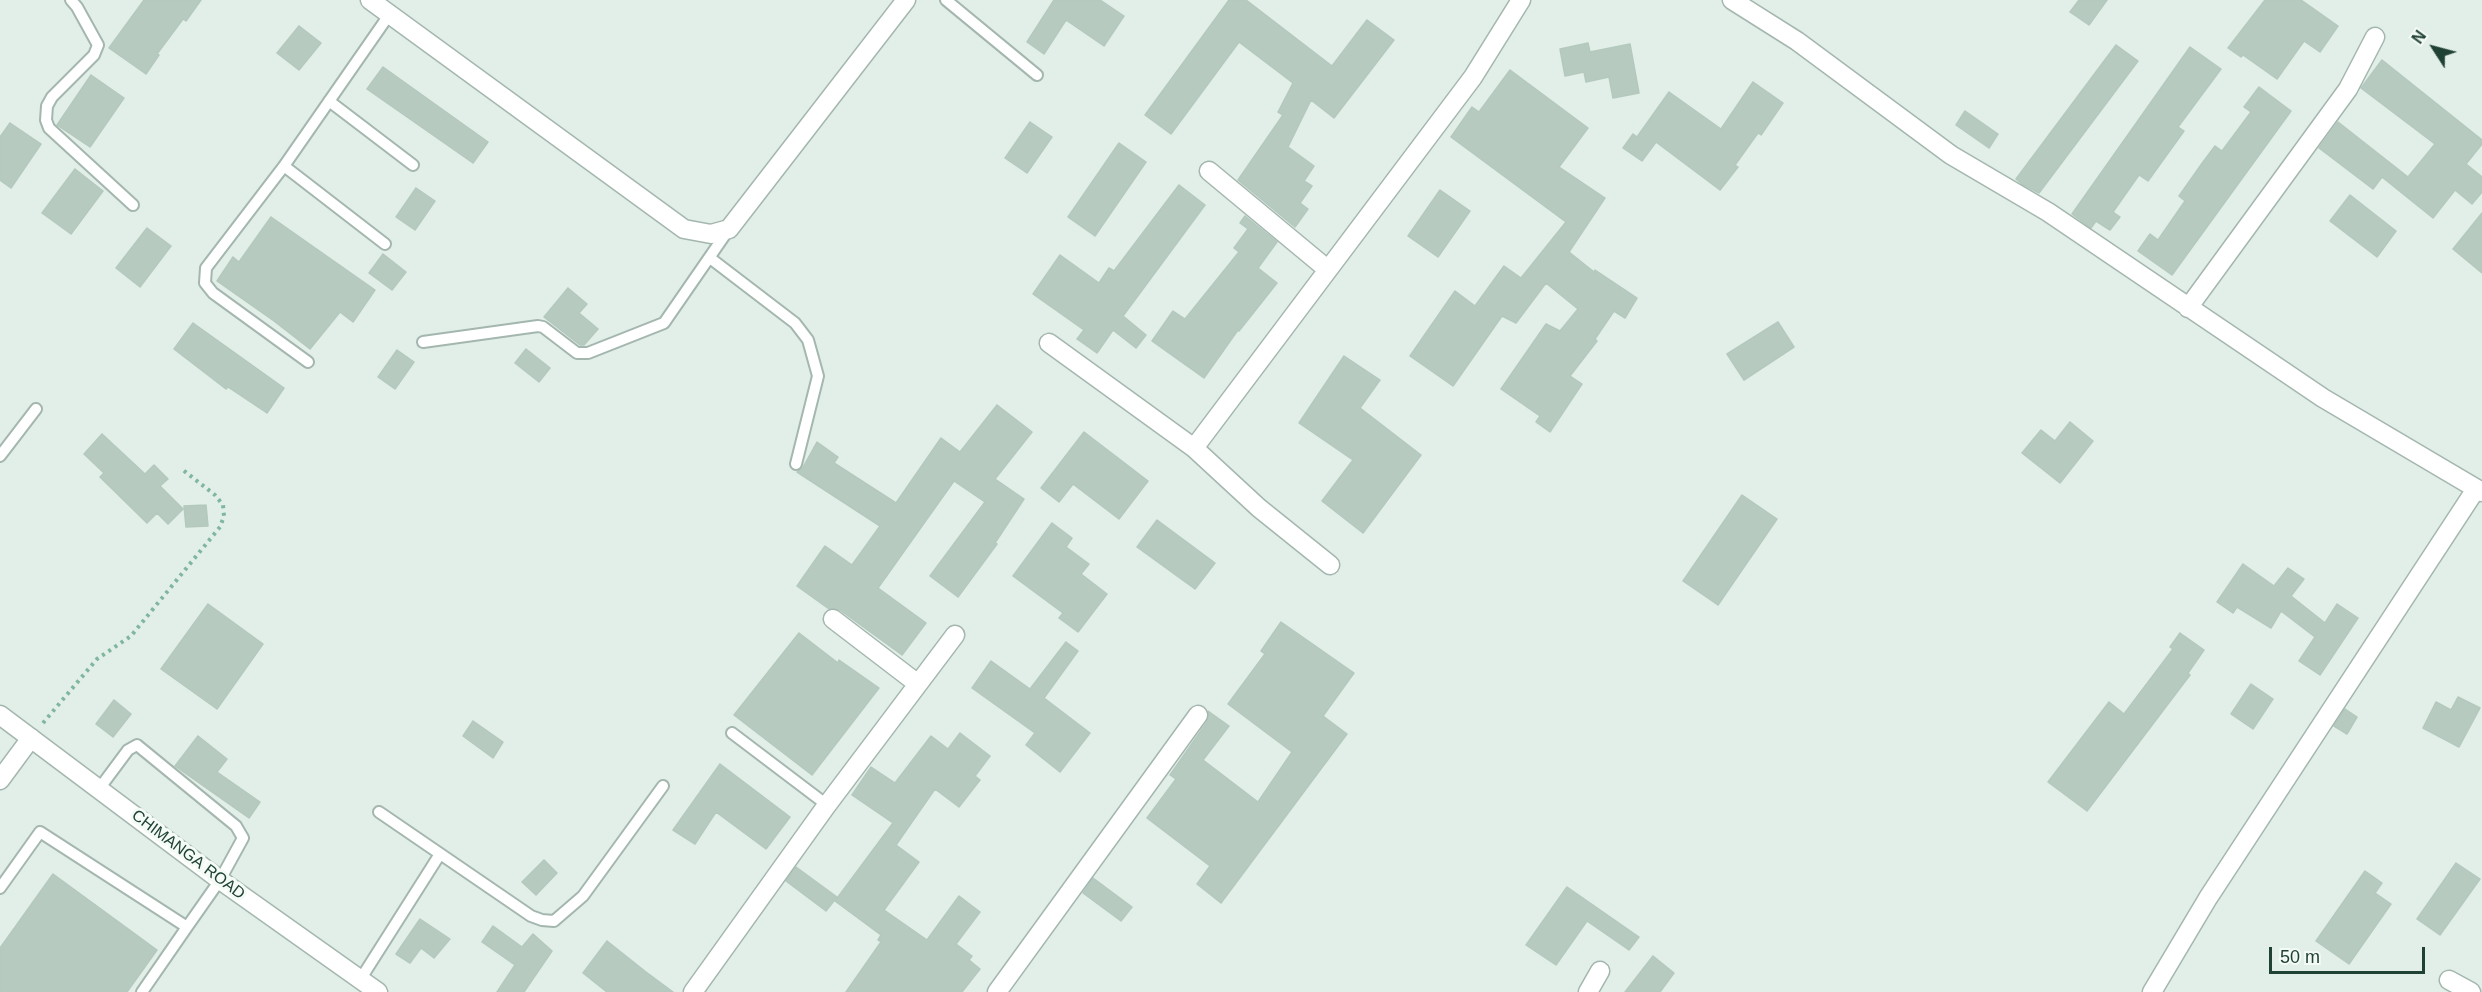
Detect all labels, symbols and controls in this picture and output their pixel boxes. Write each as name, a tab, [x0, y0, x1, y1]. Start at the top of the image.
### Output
north arrow	[2404, 18, 2464, 78]
text: N	[2409, 27, 2429, 47]
street label: CHIMANGA ROAD	[128, 806, 248, 904]
scale bar	[2272, 935, 2428, 973]
text: 50 m	[2280, 947, 2320, 967]

